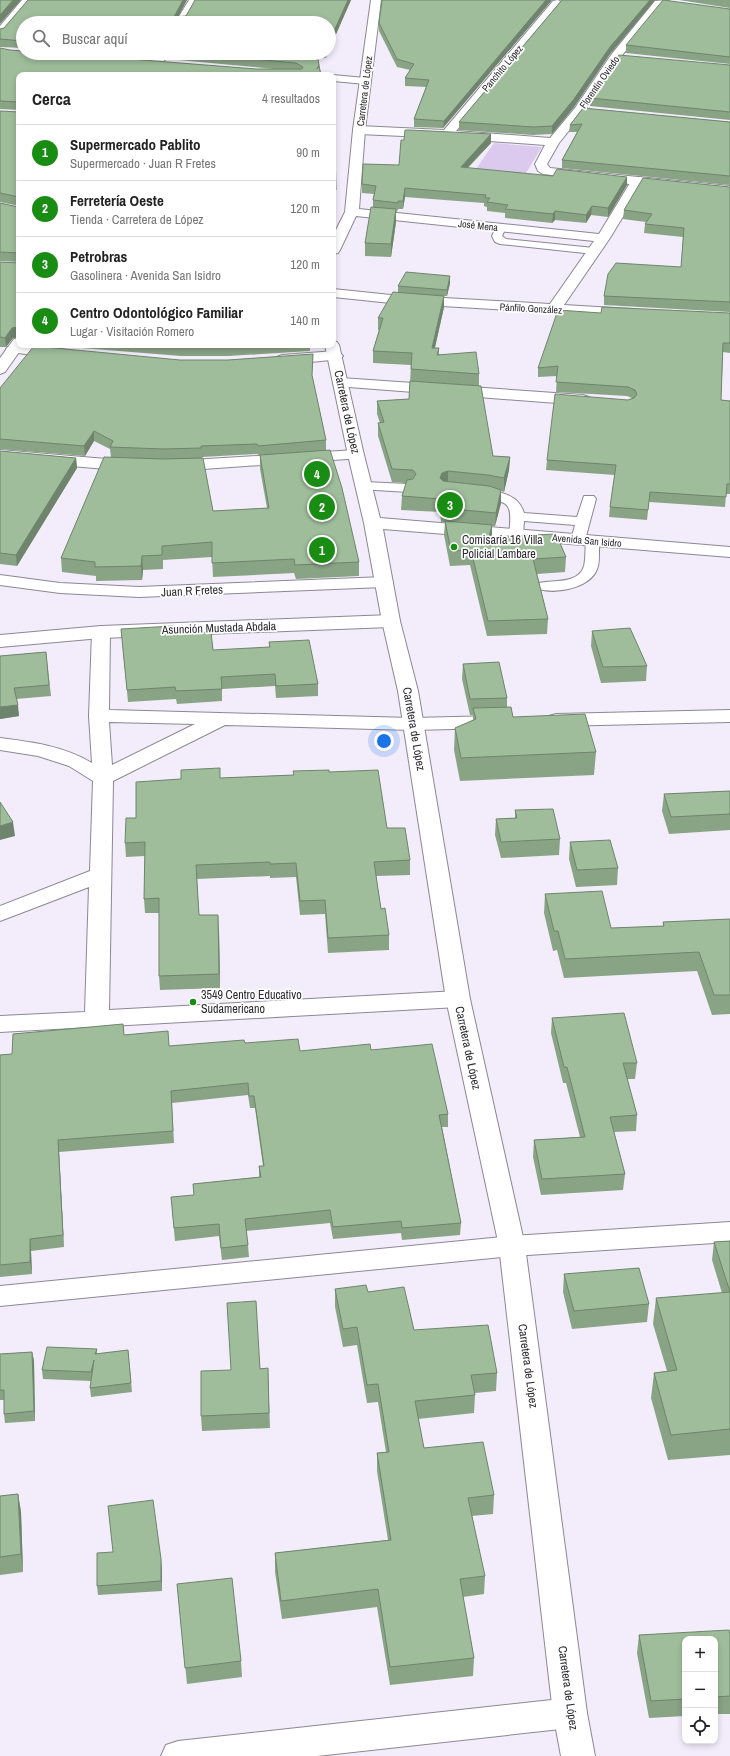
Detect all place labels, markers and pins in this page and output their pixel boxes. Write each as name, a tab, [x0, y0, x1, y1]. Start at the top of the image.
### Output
pin: 4	[304, 459, 330, 489]
pin: 3	[437, 490, 463, 520]
pin: 2	[309, 492, 335, 522]
place label: Comisaría 16 Villa Policial Lambare	[462, 532, 543, 562]
pin: 1	[309, 535, 335, 565]
marker: Comisaría 16 Villa Policial Lambare	[449, 542, 459, 552]
place label: 3549 Centro Educativo Sudamericano	[201, 987, 302, 1017]
marker: 3549 Centro Educativo Sudamericano	[188, 997, 198, 1007]

